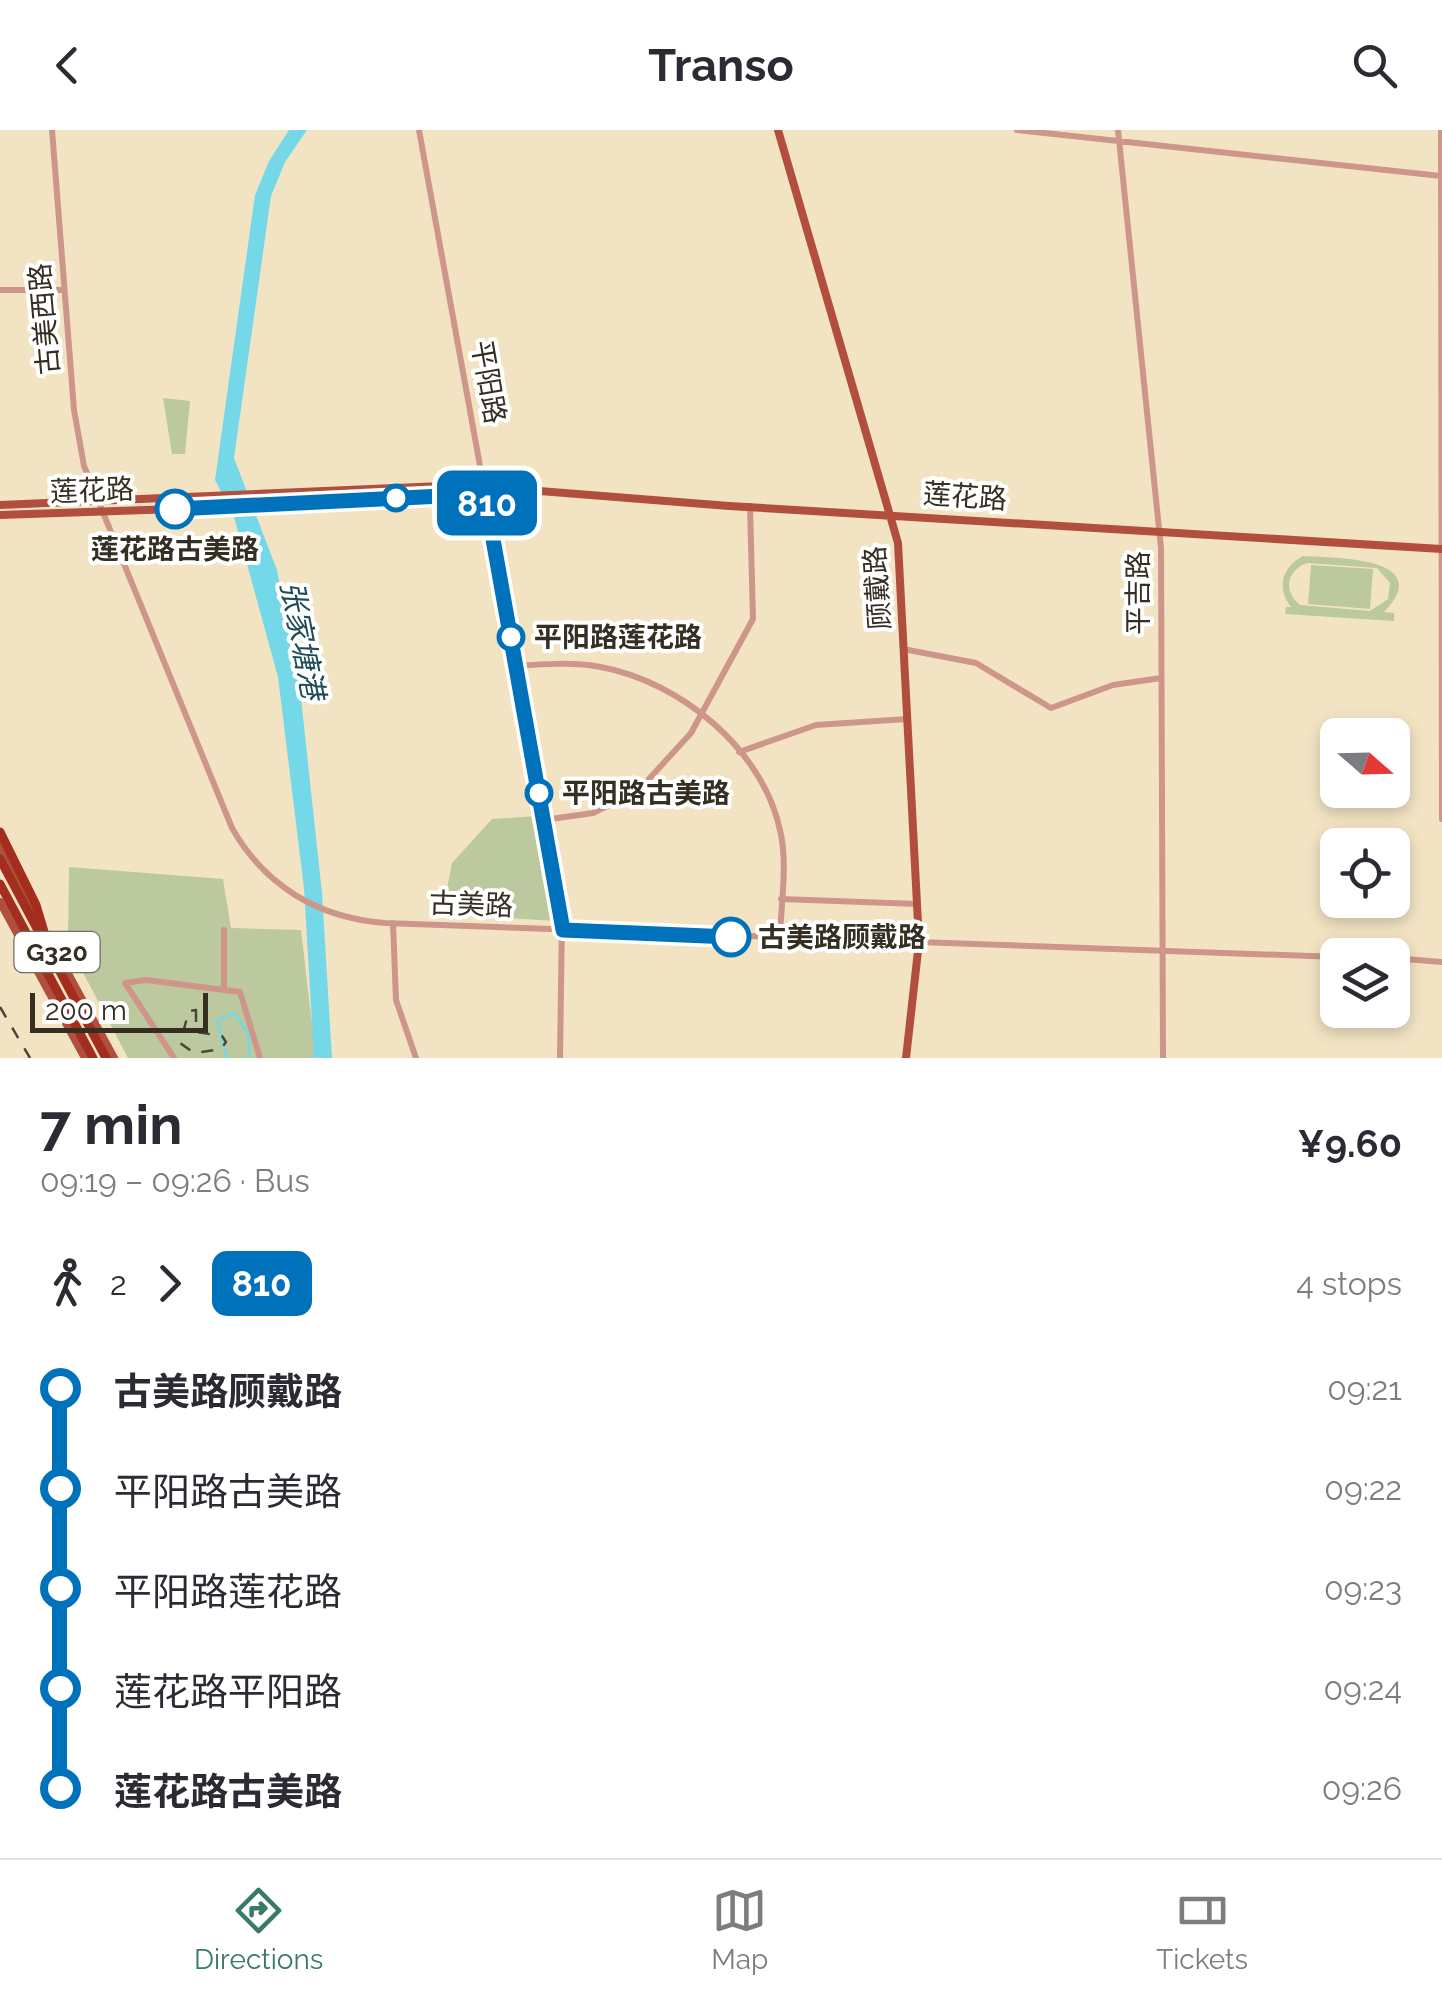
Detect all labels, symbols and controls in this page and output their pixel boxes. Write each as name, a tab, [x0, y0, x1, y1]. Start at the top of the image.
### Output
icon: back	[40, 38, 95, 93]
icon: search	[1347, 38, 1402, 93]
text: Transo	[648, 39, 794, 92]
street label: 古美西路	[23, 262, 66, 376]
street label: 平阳路	[465, 338, 512, 426]
line badge: 810	[430, 470, 544, 536]
street label: 莲花路	[49, 473, 135, 508]
street label: 莲花路	[922, 477, 1008, 516]
text: 810	[457, 483, 517, 524]
unlabelled marker	[383, 485, 409, 511]
marker: 莲花路古美路	[156, 490, 194, 528]
place label: 莲花路古美路	[91, 533, 259, 566]
street label: 顾戴路	[858, 545, 897, 631]
street label: 平吉路	[1122, 551, 1155, 635]
water label: 张家塘港	[274, 578, 332, 706]
place label: 平阳路莲花路	[534, 621, 702, 654]
marker: 平阳路莲花路	[498, 624, 524, 650]
north arrow	[1320, 718, 1410, 808]
map controls	[1320, 718, 1410, 1028]
place label: 平阳路古美路	[562, 777, 730, 810]
marker: 平阳路古美路	[526, 780, 552, 806]
button: locate	[1320, 828, 1410, 918]
street label: 古美路	[428, 887, 514, 922]
marker: 古美路顾戴路	[712, 918, 750, 956]
place label: 古美路顾戴路	[758, 921, 926, 954]
road number: G320	[15, 932, 100, 972]
button: layers	[1320, 938, 1410, 1028]
scale bar	[30, 988, 208, 1033]
text: 200 m	[45, 994, 127, 1027]
text: 7 min	[40, 1092, 183, 1157]
text: ¥9.60	[1298, 1121, 1402, 1166]
text: 09:19 – 09:26 · Bus	[40, 1162, 310, 1199]
icon: walk	[40, 1256, 95, 1311]
icon: forward	[142, 1256, 197, 1311]
text: 810	[232, 1263, 292, 1304]
text: 2	[110, 1265, 127, 1302]
text: 4 stops	[1296, 1265, 1402, 1302]
text: 古美路顾戴路	[114, 1369, 342, 1414]
text: 09:21	[1327, 1370, 1402, 1407]
text: 平阳路古美路	[114, 1469, 342, 1514]
text: 09:22	[1324, 1470, 1402, 1507]
text: 平阳路莲花路	[114, 1569, 342, 1614]
text: 09:23	[1324, 1570, 1402, 1607]
text: 莲花路平阳路	[114, 1669, 342, 1714]
text: 09:24	[1324, 1670, 1402, 1707]
text: 莲花路古美路	[114, 1769, 342, 1814]
text: 09:26	[1322, 1770, 1402, 1807]
tab: Directions	[194, 1883, 323, 1976]
tab: Map	[711, 1883, 768, 1976]
tab: Tickets	[1156, 1883, 1248, 1976]

